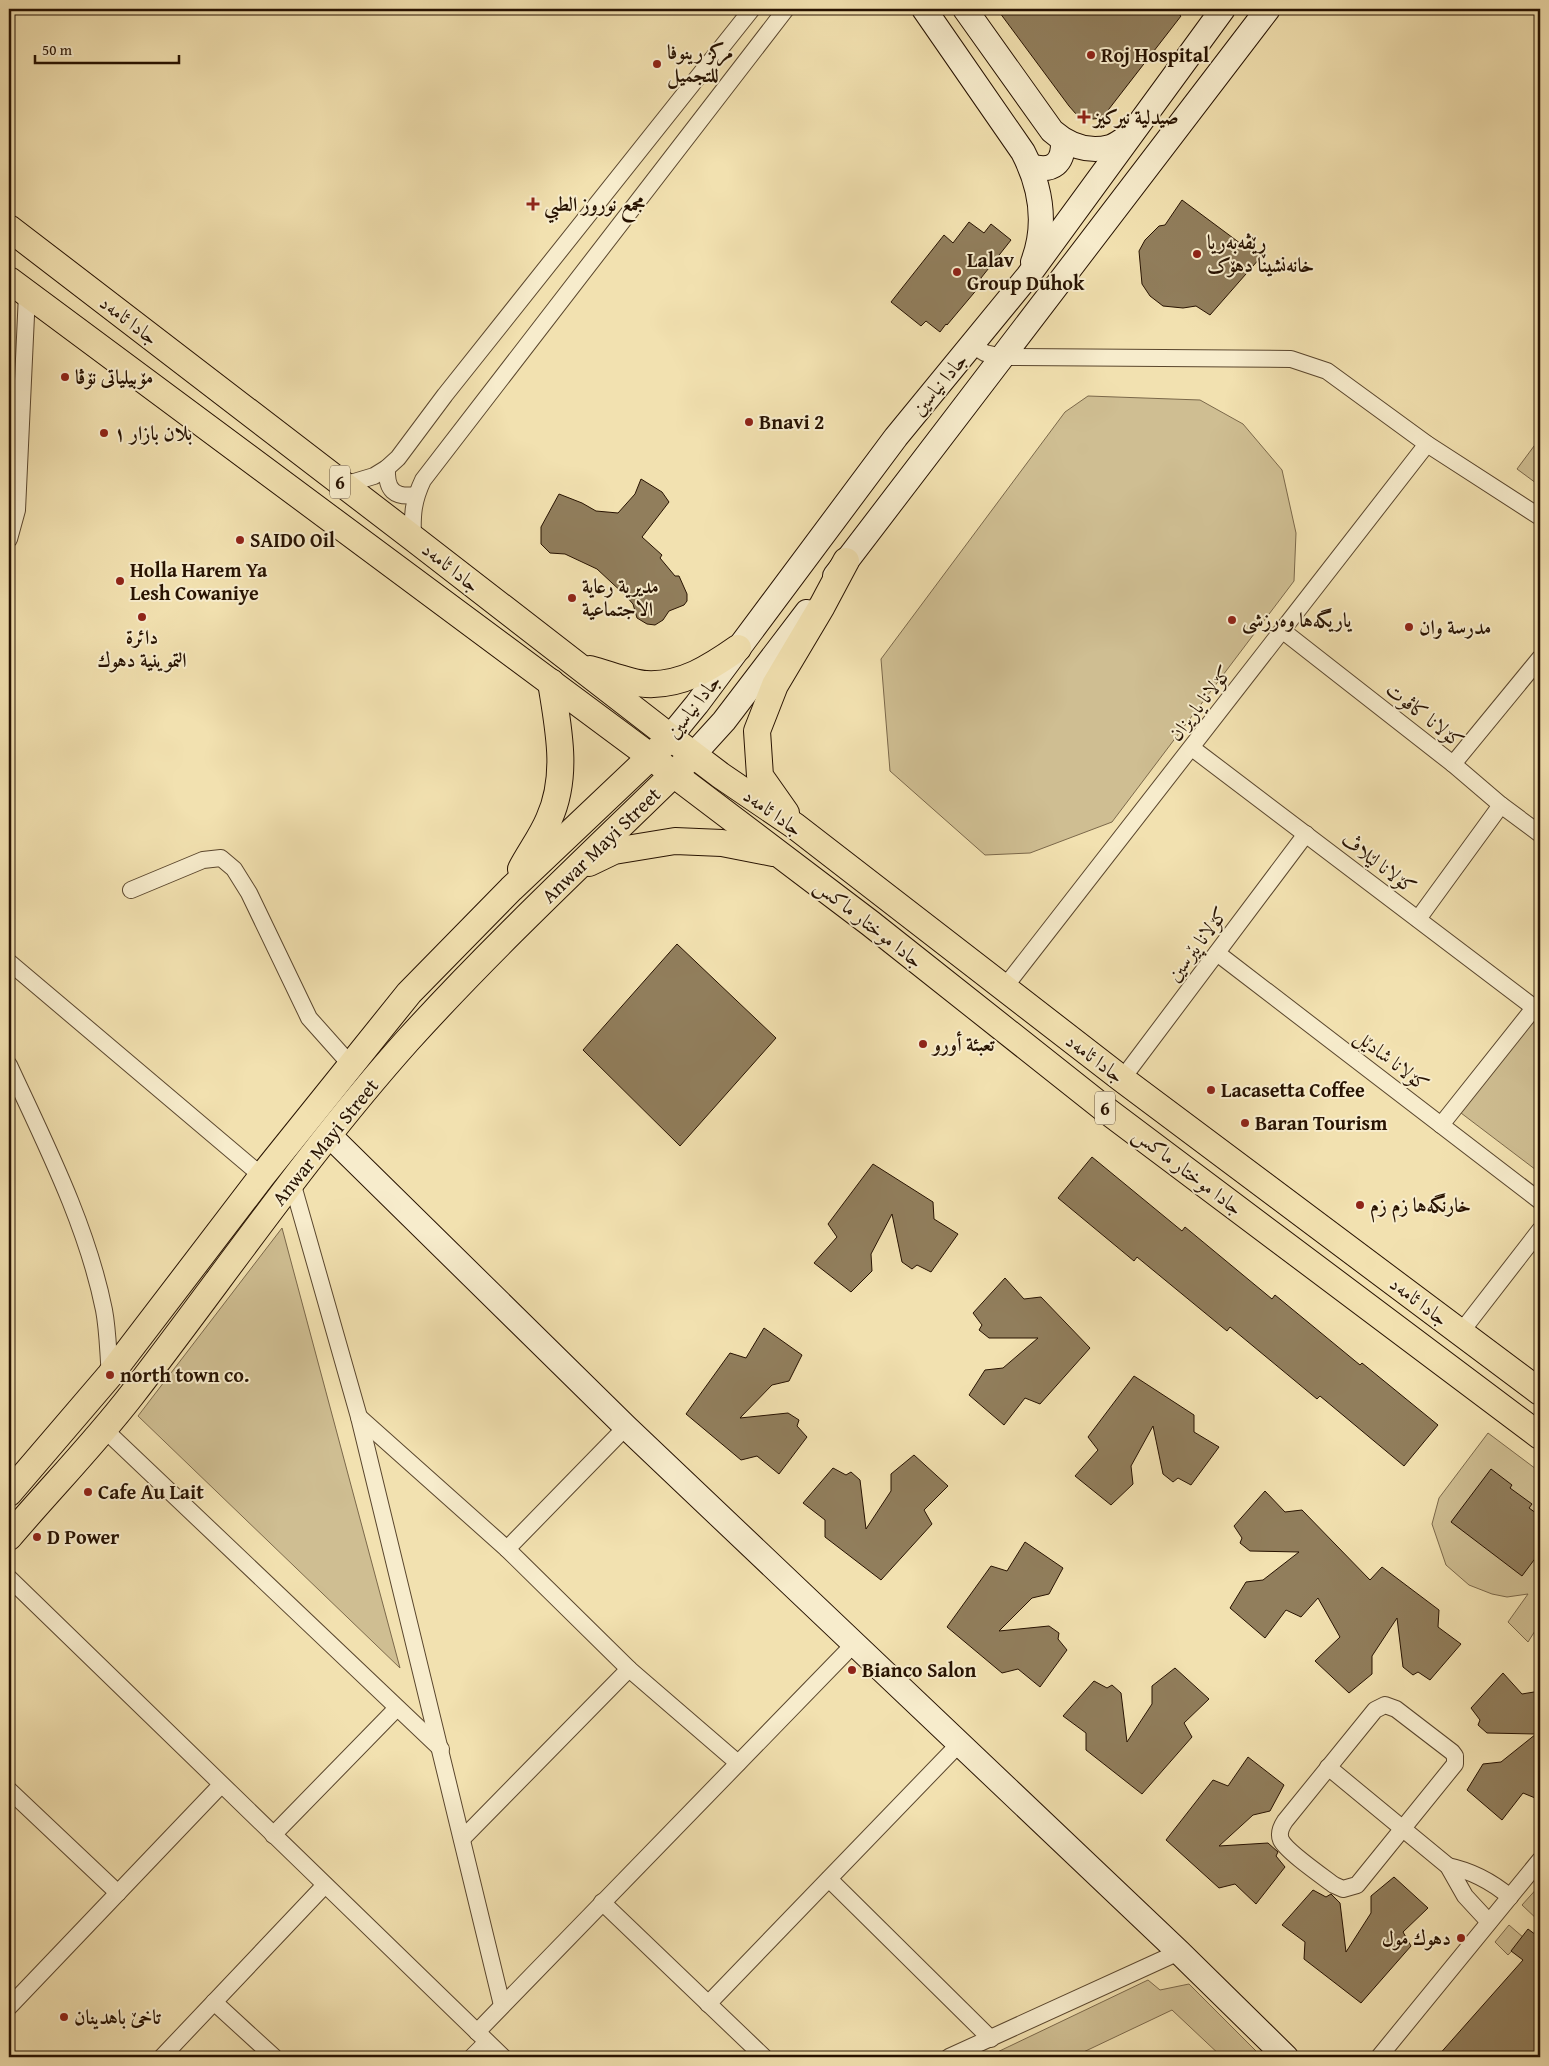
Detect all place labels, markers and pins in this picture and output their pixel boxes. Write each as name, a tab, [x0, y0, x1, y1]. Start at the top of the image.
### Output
place label: مركز رينوفا للتجميل	[667, 37, 733, 89]
place label: Roj Hospital	[1101, 40, 1209, 69]
marker: Roj Hospital	[1085, 49, 1097, 61]
marker: مركز رينوفا للتجميل	[651, 58, 663, 70]
place label: صيدلية نيركيز	[1092, 102, 1179, 131]
marker: صيدلية نيركيز	[1078, 111, 1090, 123]
place label: مجمع نوروز الطبي	[544, 189, 645, 224]
marker: مجمع نوروز الطبي	[526, 197, 540, 211]
place label: ڕێڤه‌به‌ریا خانەنشينا دهۆک	[1207, 227, 1314, 279]
place label: Lalav Group Duhok	[967, 245, 1085, 297]
marker: ڕێڤه‌به‌ریا خانەنشينا دهۆک	[1191, 248, 1203, 260]
marker: Lalav Group Duhok	[951, 266, 963, 278]
place label: مۆبیلیاتی نۆڤا	[75, 362, 153, 391]
marker: مۆبیلیاتی نۆڤا	[59, 371, 71, 383]
place label: Bnavi 2	[759, 407, 824, 436]
marker: Bnavi 2	[743, 416, 755, 428]
place label: بلان بازار ١	[114, 418, 192, 447]
marker: بلان بازار ١	[98, 427, 110, 439]
place label: SAIDO Oil	[250, 525, 335, 554]
marker: SAIDO Oil	[234, 534, 246, 546]
place label: Holla Harem Ya Lesh Cowaniye	[130, 555, 268, 607]
place label: مديرية رعاية الاجتماعية	[582, 571, 659, 623]
marker: Holla Harem Ya Lesh Cowaniye	[114, 575, 126, 587]
marker: مديرية رعاية الاجتماعية	[566, 592, 578, 604]
place label: ياريگەها وەرزشی	[1242, 605, 1353, 635]
marker: دائرة التموينية دهوك	[136, 611, 148, 623]
place label: مدرسة وان	[1419, 612, 1491, 641]
marker: ياريگەها وەرزشی	[1226, 614, 1238, 626]
marker: مدرسة وان	[1403, 621, 1415, 633]
place label: دائرة التموينية دهوك	[97, 622, 187, 674]
place label: تعبئة أورو	[931, 1029, 996, 1058]
marker: تعبئة أورو	[917, 1038, 929, 1050]
place label: Lacasetta Coffee	[1221, 1075, 1365, 1104]
marker: Lacasetta Coffee	[1205, 1084, 1217, 1096]
place label: Baran Tourism	[1255, 1108, 1387, 1137]
marker: Baran Tourism	[1239, 1117, 1251, 1129]
place label: خارنگەها زم زم	[1370, 1190, 1471, 1223]
marker: خارنگەها زم زم	[1354, 1199, 1366, 1211]
place label: north town co.	[120, 1360, 250, 1389]
marker: north town co.	[104, 1369, 116, 1381]
place label: Cafe Au Lait	[98, 1477, 204, 1506]
marker: Cafe Au Lait	[82, 1486, 94, 1498]
place label: D Power	[47, 1522, 119, 1551]
marker: D Power	[31, 1531, 43, 1543]
place label: Bianco Salon	[862, 1655, 977, 1684]
marker: Bianco Salon	[846, 1664, 858, 1676]
place label: دهوك مول	[1382, 1923, 1451, 1952]
marker: دهوك مول	[1455, 1932, 1467, 1944]
place label: تاخێ باهدینان	[74, 2002, 162, 2031]
marker: تاخێ باهدینان	[58, 2011, 70, 2023]

